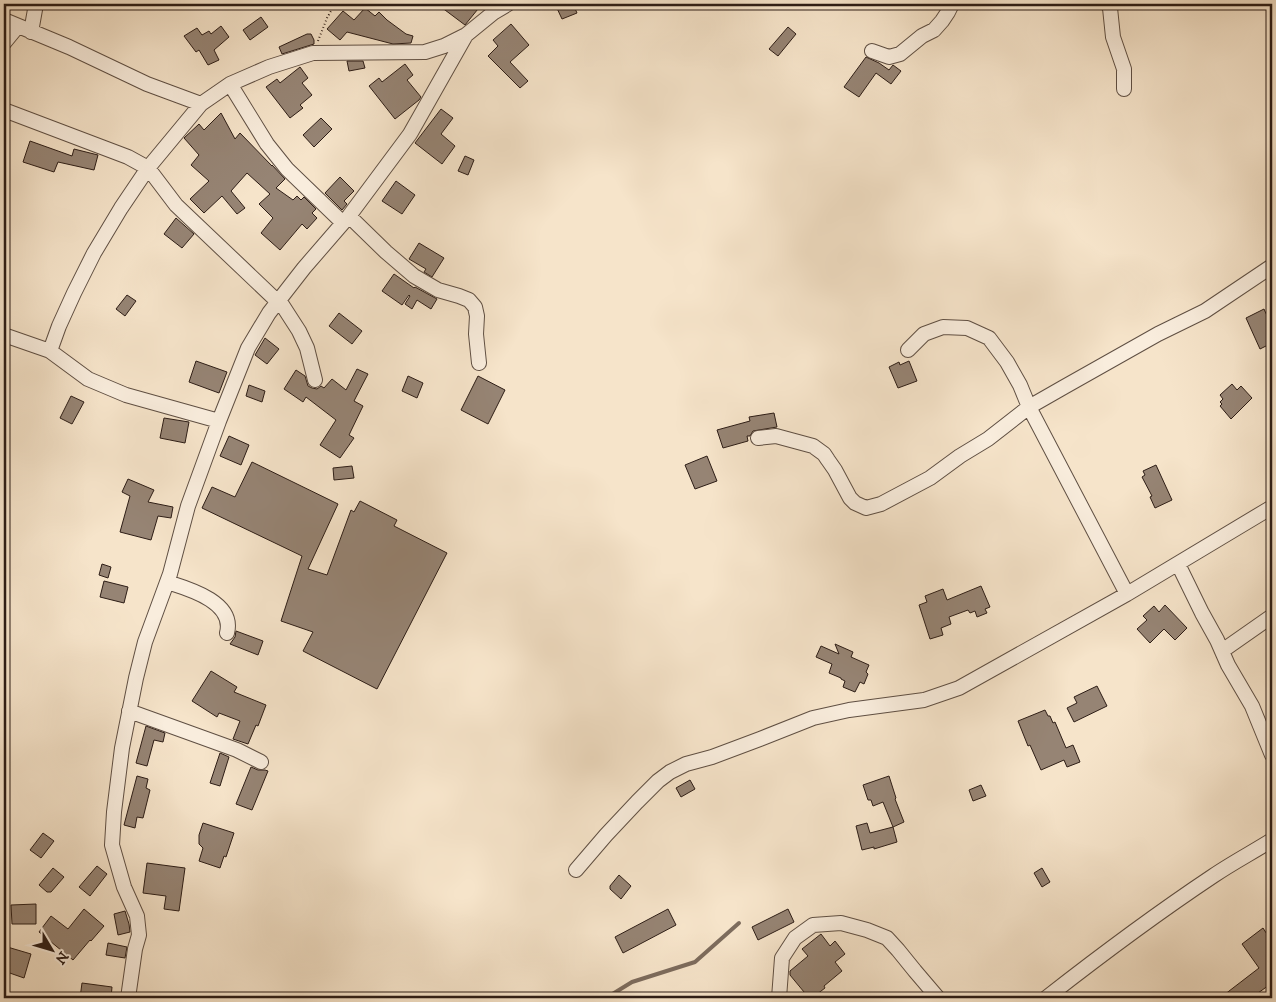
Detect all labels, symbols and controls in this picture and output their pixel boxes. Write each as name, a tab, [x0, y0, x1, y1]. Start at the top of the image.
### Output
north arrow	[28, 924, 78, 974]
text: N	[51, 947, 72, 968]

